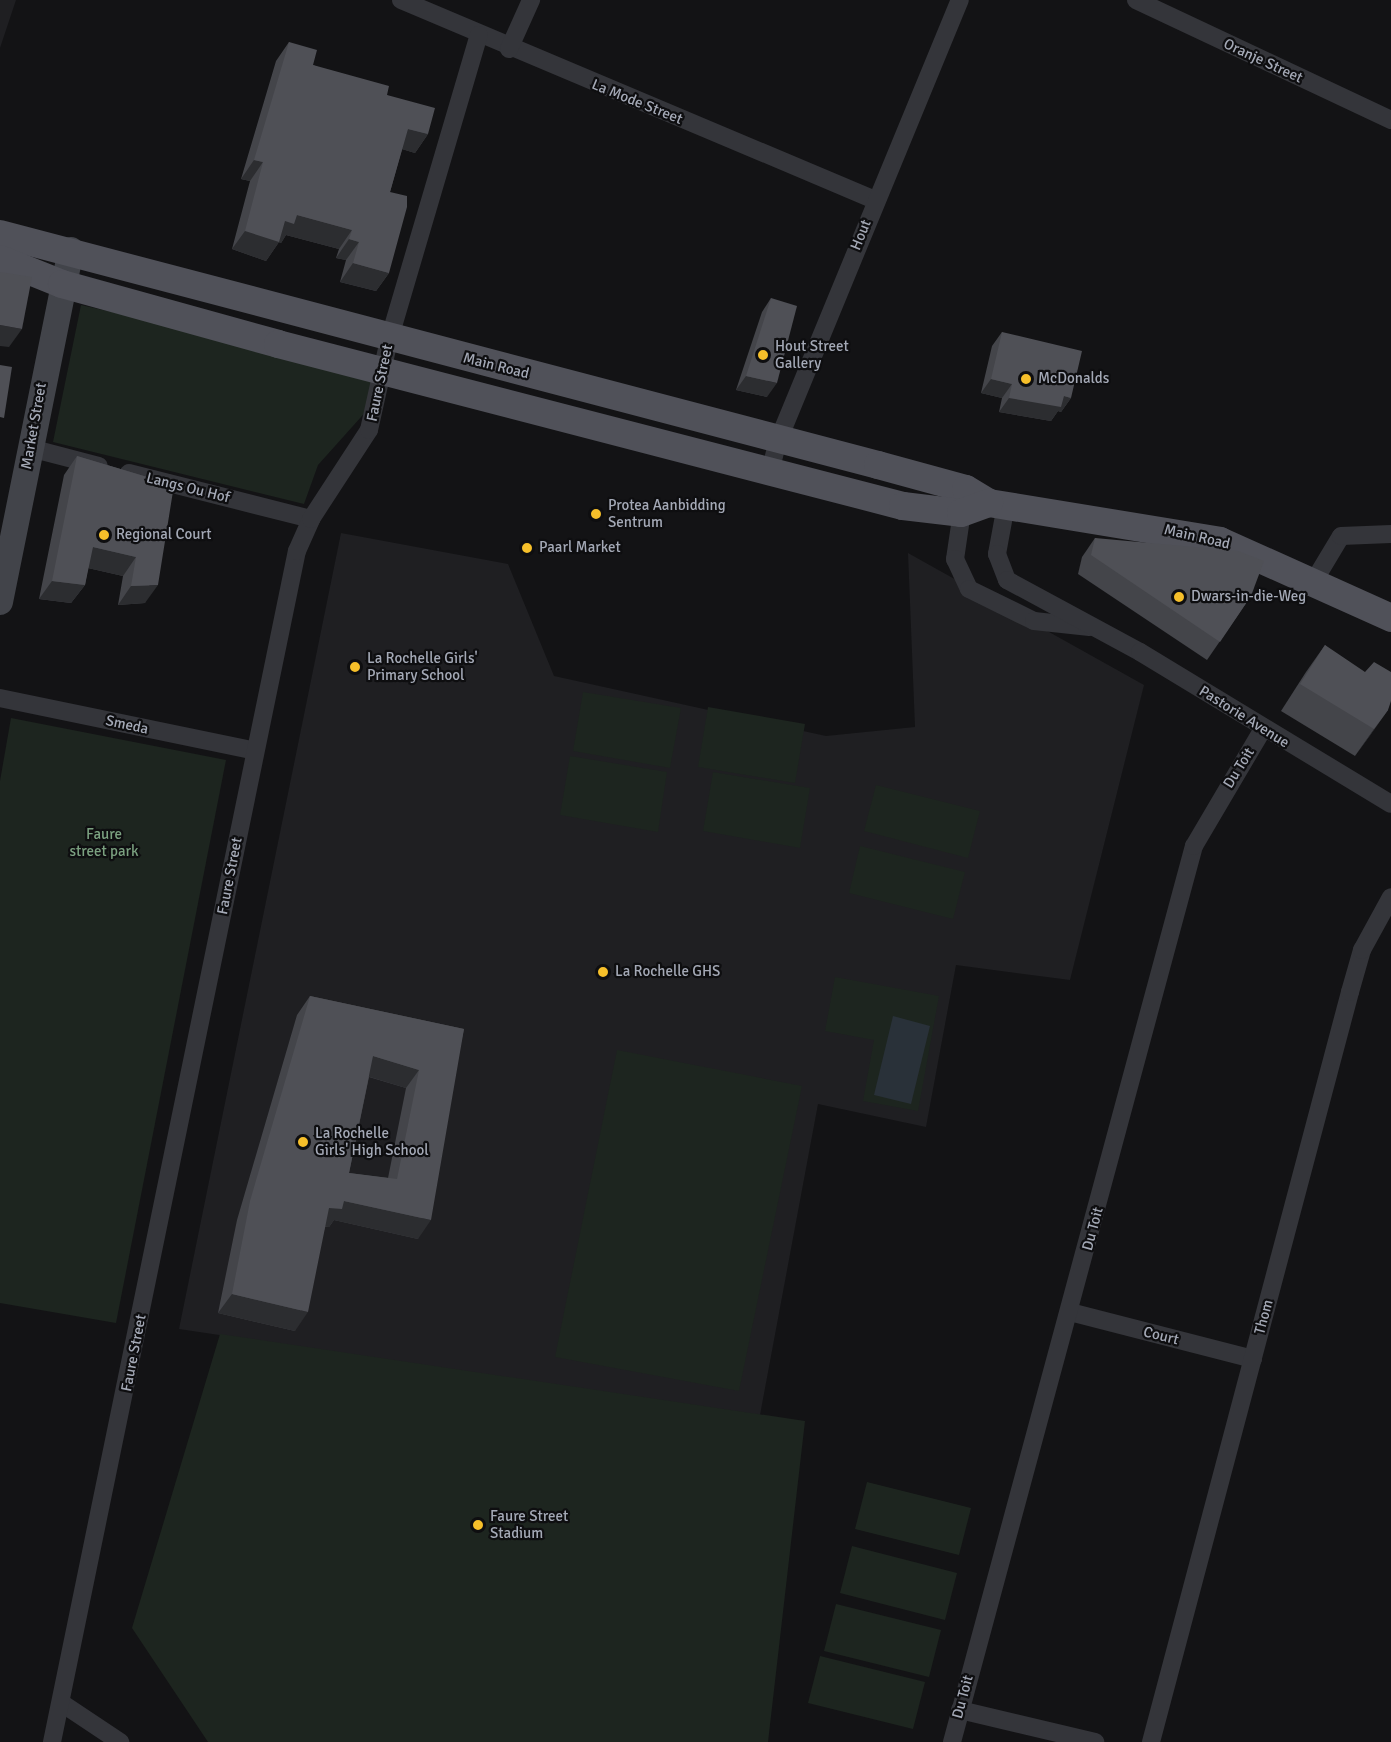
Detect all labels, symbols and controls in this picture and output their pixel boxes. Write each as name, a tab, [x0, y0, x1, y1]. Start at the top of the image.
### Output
street label: Oranje Street	[1221, 35, 1305, 87]
street label: La Mode Street	[589, 76, 685, 128]
street label: Hout	[847, 217, 875, 253]
place label: Hout Street Gallery	[775, 337, 849, 372]
street label: Faure Street	[363, 343, 397, 423]
marker: Hout Street Gallery	[756, 348, 770, 362]
street label: Main Road	[461, 349, 531, 383]
place label: McDonalds	[1038, 370, 1109, 388]
marker: McDonalds	[1019, 372, 1033, 386]
street label: Market Street	[18, 381, 50, 471]
street label: Langs Ou Hof	[144, 469, 232, 507]
place label: Protea Aanbidding Sentrum	[608, 496, 726, 531]
marker: Protea Aanbidding Sentrum	[589, 507, 603, 521]
street label: Main Road	[1162, 521, 1232, 553]
place label: Regional Court	[116, 526, 212, 544]
marker: Regional Court	[97, 528, 111, 542]
place label: Paarl Market	[539, 539, 621, 557]
marker: Paarl Market	[520, 541, 534, 555]
place label: Dwars-in-die-Weg	[1191, 588, 1306, 606]
marker: Dwars-in-die-Weg	[1172, 590, 1186, 604]
place label: La Rochelle Girls' Primary School	[367, 649, 478, 684]
marker: La Rochelle Girls' Primary School	[348, 660, 362, 674]
street label: Pastorie Avenue	[1196, 682, 1292, 752]
street label: Smeda	[104, 712, 150, 738]
street label: Du Toit	[1220, 744, 1258, 792]
park label: Faure street park	[69, 825, 139, 860]
street label: Faure Street	[214, 836, 246, 916]
place label: La Rochelle GHS	[615, 963, 720, 981]
marker: La Rochelle GHS	[596, 965, 610, 979]
place label: La Rochelle Girls' High School	[315, 1124, 429, 1159]
marker: La Rochelle Girls' High School	[296, 1135, 310, 1149]
street label: Du Toit	[1079, 1205, 1107, 1253]
street label: Thom	[1251, 1298, 1277, 1336]
street label: Faure Street	[118, 1313, 150, 1393]
street label: Court	[1141, 1323, 1181, 1349]
place label: Faure Street Stadium	[490, 1507, 568, 1542]
marker: Faure Street Stadium	[471, 1518, 485, 1532]
street label: Du Toit	[949, 1673, 977, 1721]

